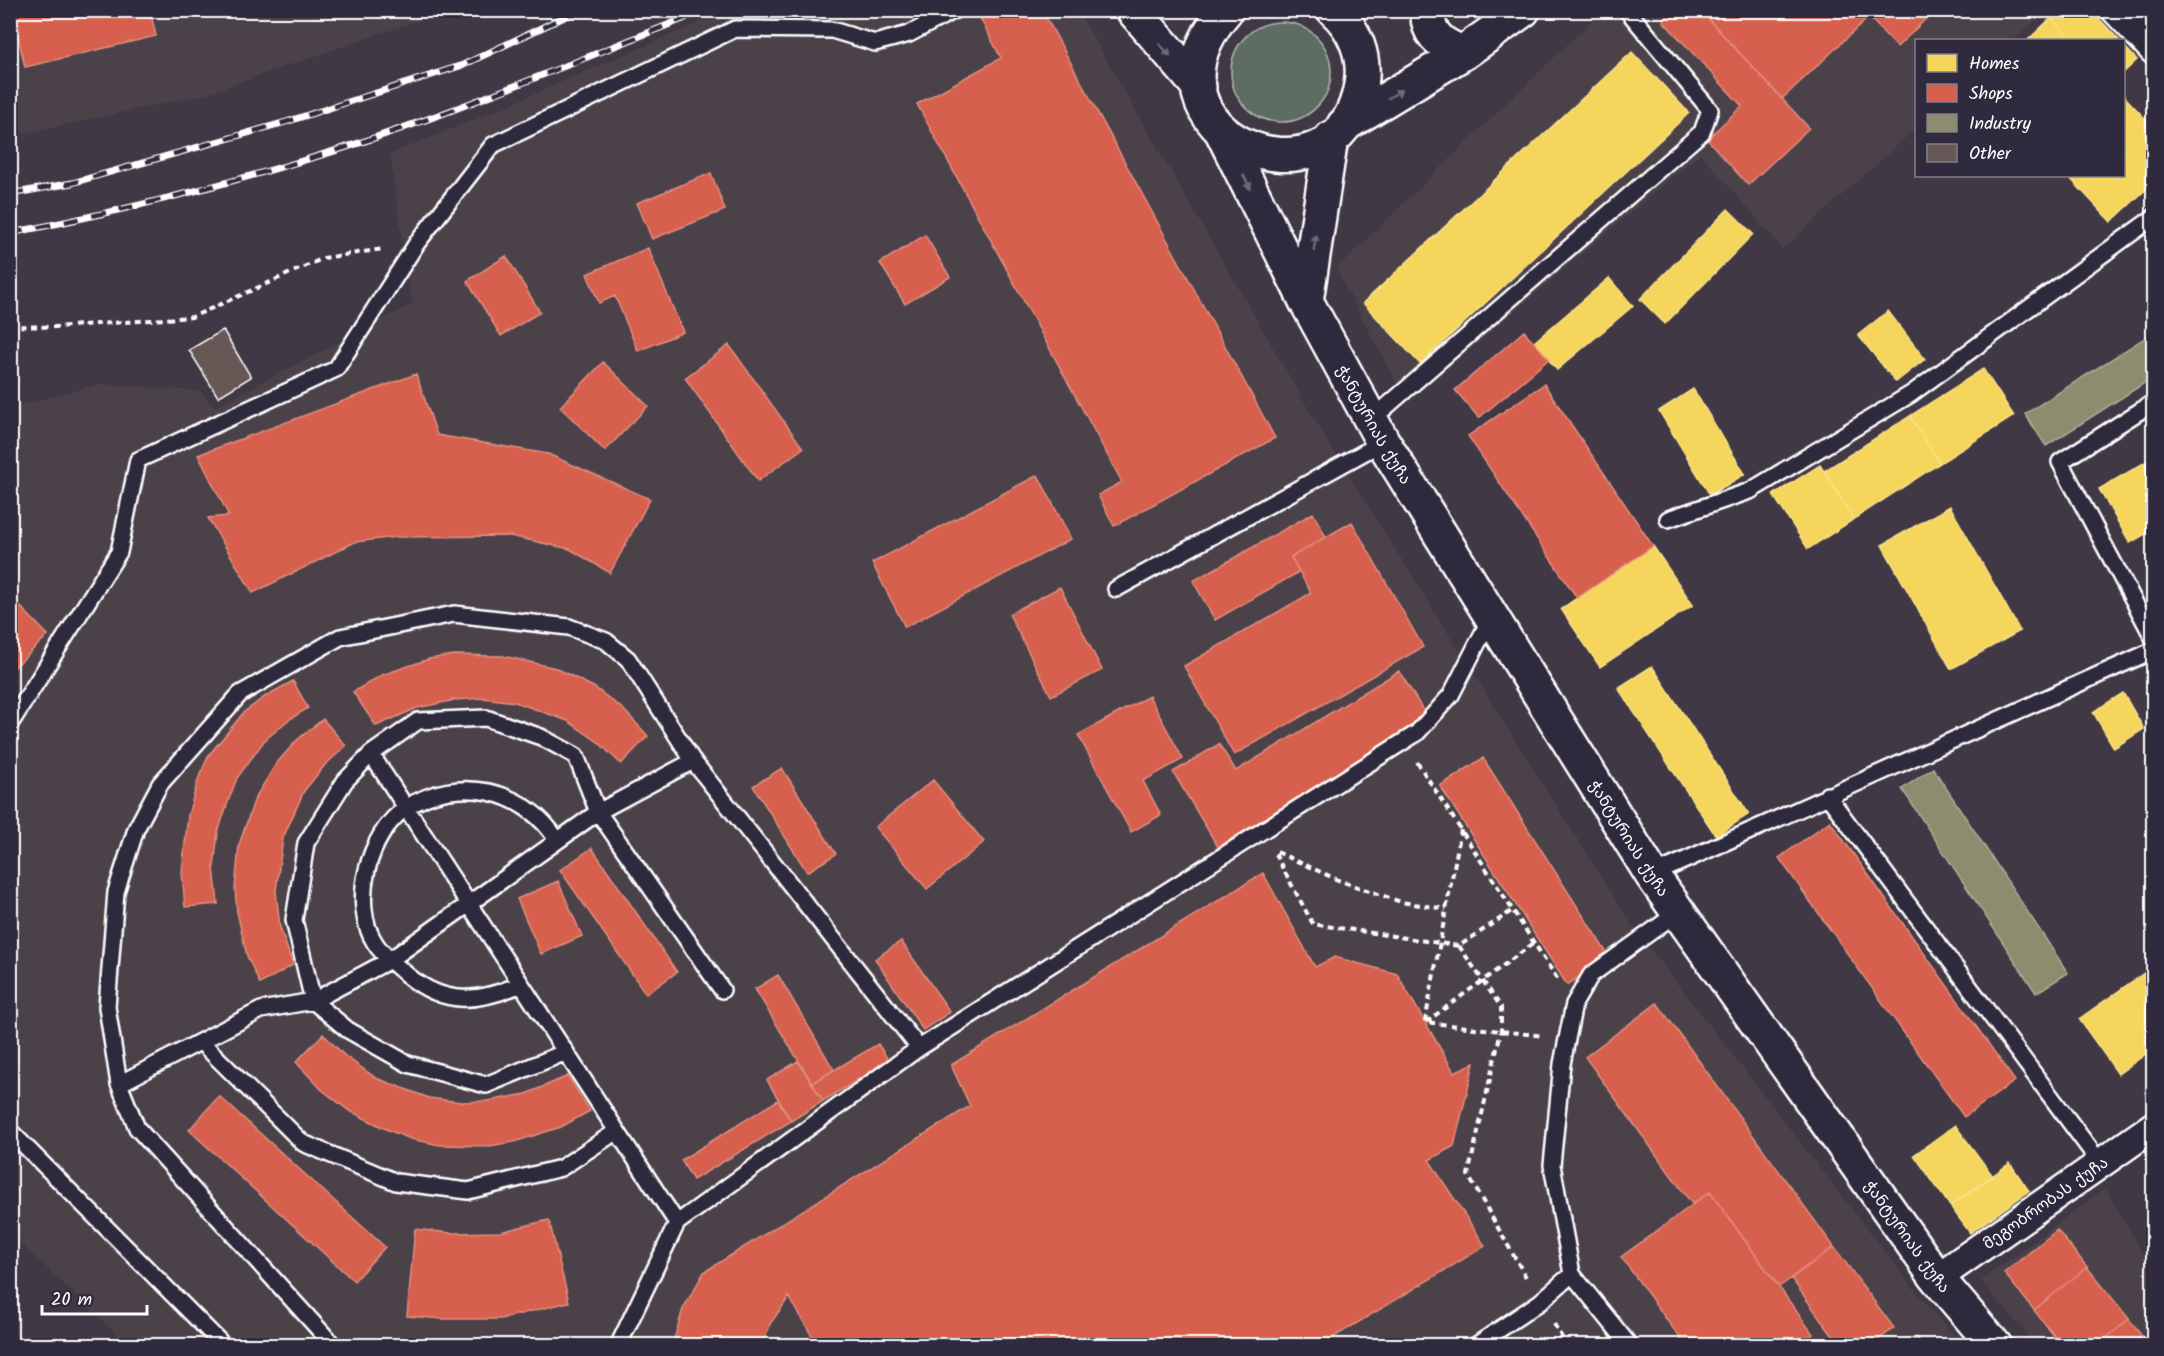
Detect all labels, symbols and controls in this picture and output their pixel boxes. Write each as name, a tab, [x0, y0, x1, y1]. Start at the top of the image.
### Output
legend	[1915, 39, 2125, 177]
one-way arrow	[1157, 42, 1171, 56]
text: Homes	[1969, 50, 2020, 79]
text: Shops	[1969, 80, 2013, 109]
one-way arrow	[1387, 89, 1403, 100]
text: Industry	[1969, 110, 2031, 139]
text: Other	[1969, 140, 2012, 169]
one-way arrow	[1242, 174, 1252, 191]
one-way arrow	[1311, 233, 1320, 252]
street label: ჭანტურიას ქუჩა	[1329, 361, 1417, 490]
street label: ჭანტურიას ქუჩა	[1582, 775, 1675, 902]
street label: მეგობრობას ქუჩა	[1978, 1151, 2114, 1256]
street label: ჭანტურიას ქუჩა	[1857, 1175, 1956, 1299]
scale bar	[42, 1278, 147, 1316]
text: 20 m	[51, 1286, 92, 1315]

